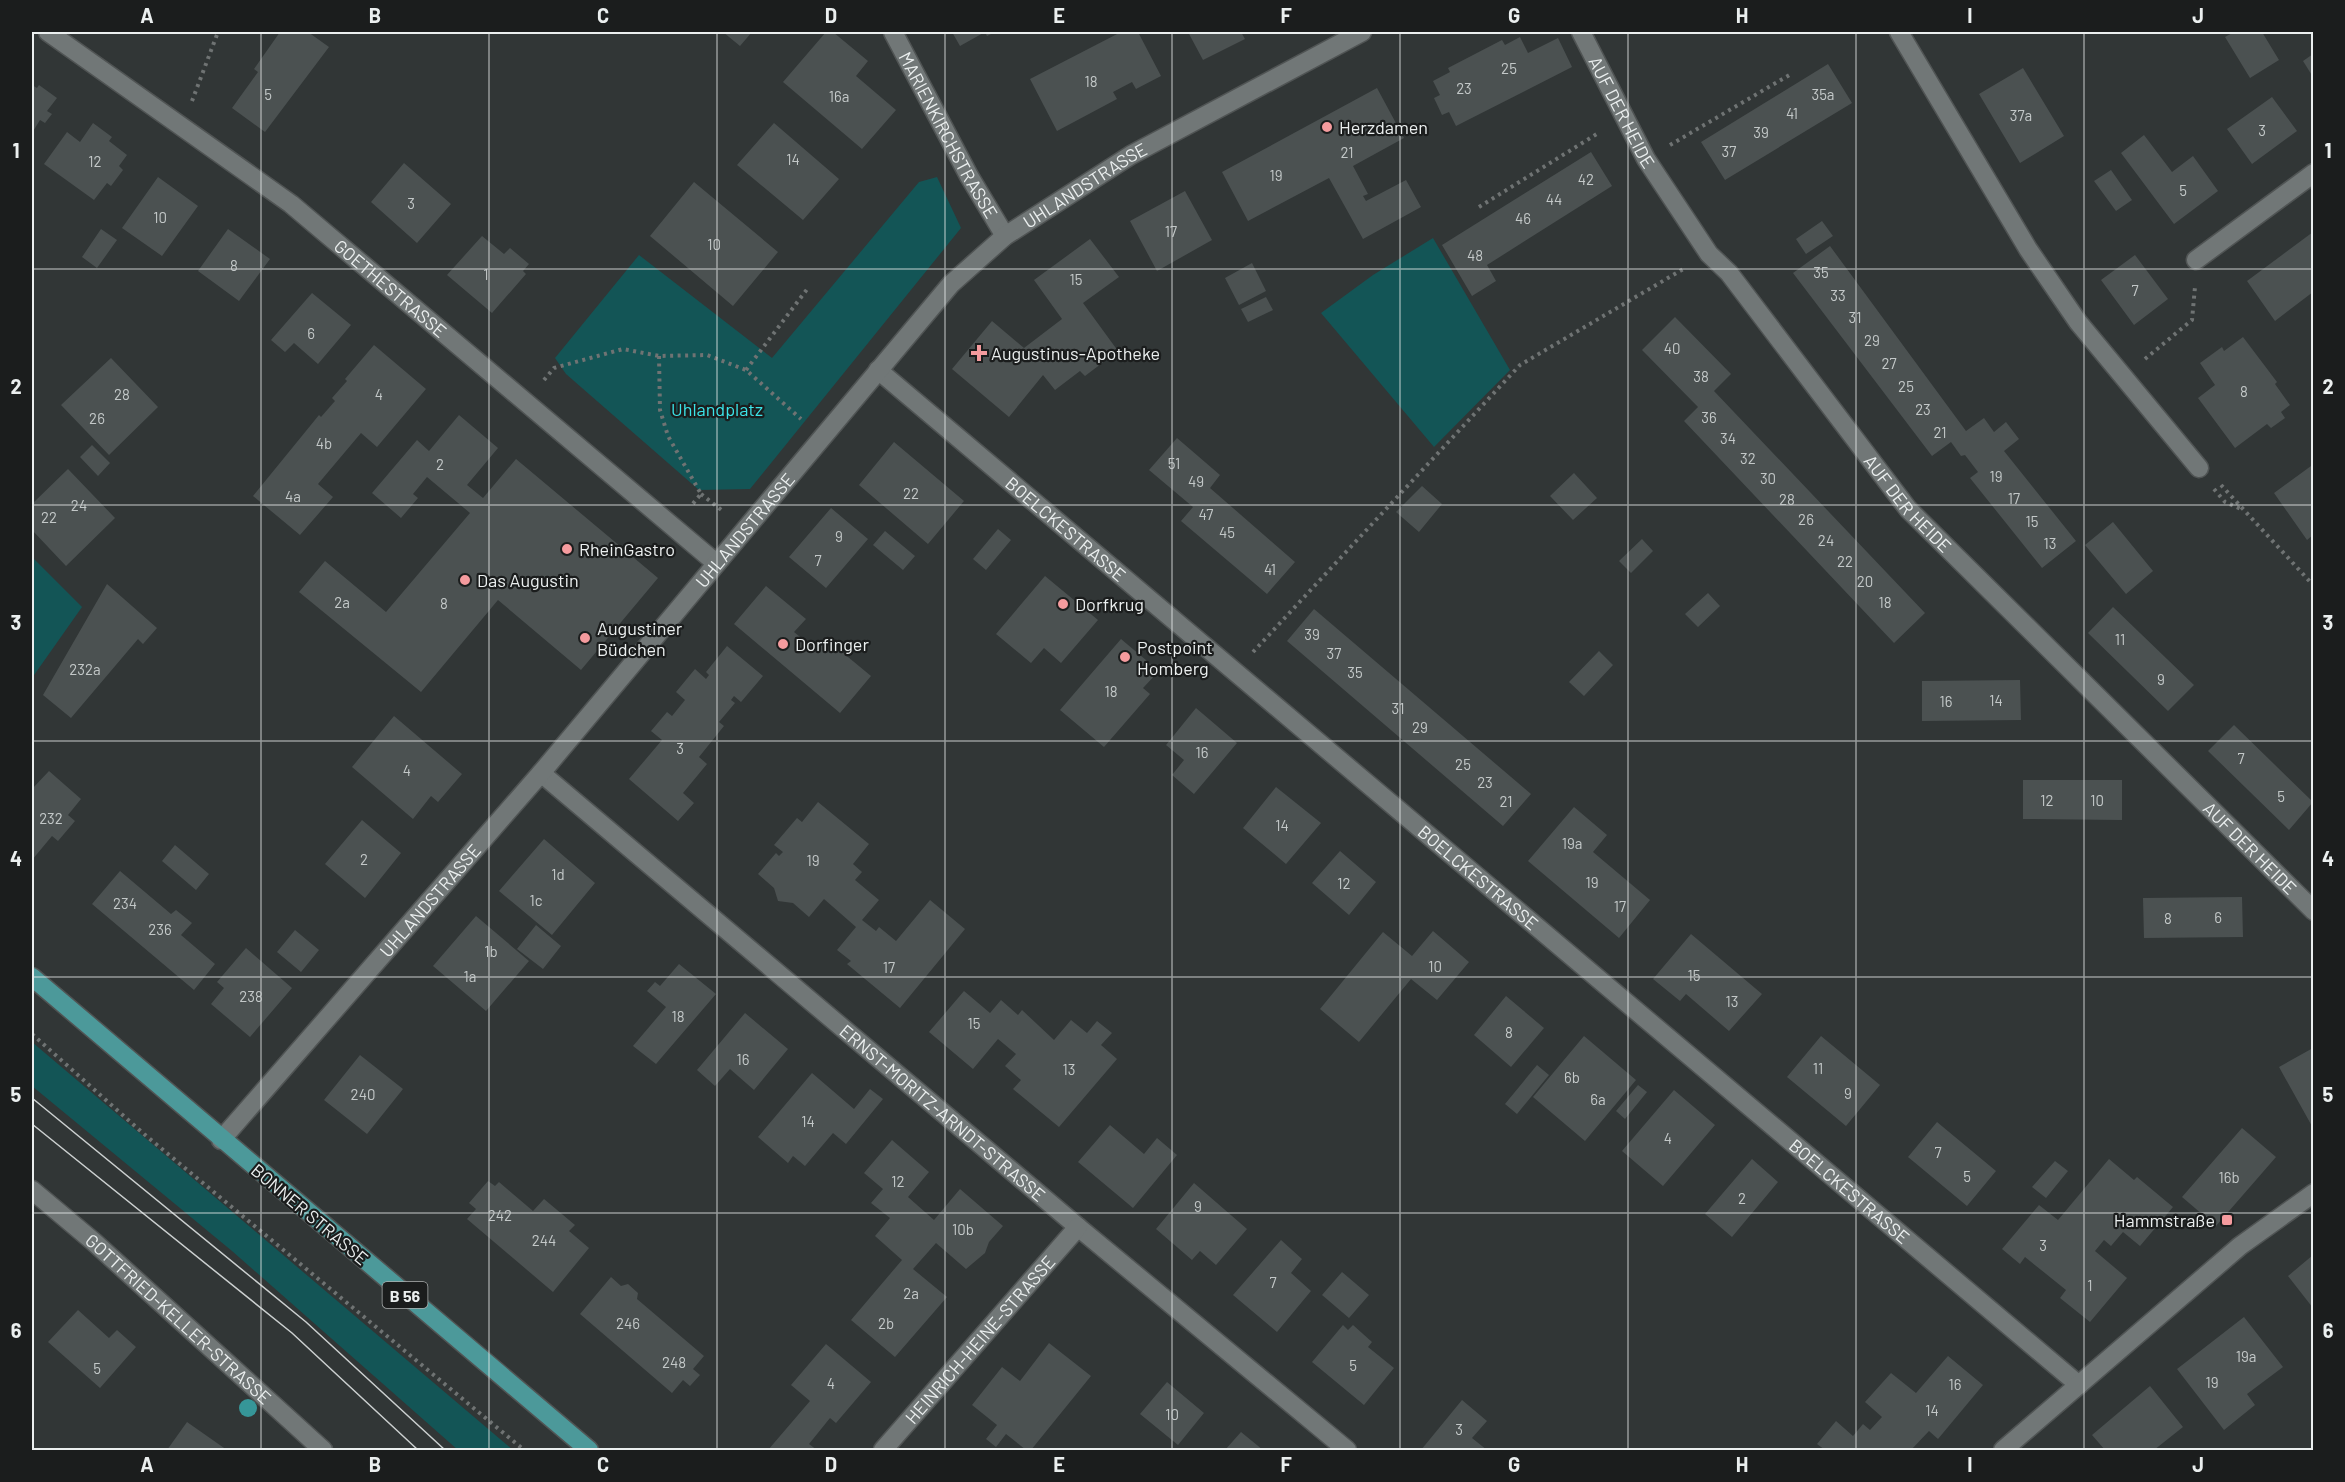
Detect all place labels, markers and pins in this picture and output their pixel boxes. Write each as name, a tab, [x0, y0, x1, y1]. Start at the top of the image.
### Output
place label: Herzdamen	[1339, 116, 1428, 138]
marker: Herzdamen	[1320, 120, 1334, 134]
place label: Augustinus-Apotheke	[991, 342, 1160, 364]
marker: Augustinus-Apotheke	[972, 346, 986, 360]
place label: RheinGastro	[579, 538, 675, 560]
marker: RheinGastro	[560, 542, 574, 556]
place label: Das Augustin	[477, 569, 579, 591]
marker: Das Augustin	[458, 573, 472, 587]
place label: Dorfkrug	[1075, 593, 1144, 615]
marker: Dorfkrug	[1056, 597, 1070, 611]
place label: Augustiner Büdchen	[597, 617, 683, 660]
marker: Augustiner Büdchen	[578, 631, 592, 645]
place label: Dorfinger	[795, 633, 869, 655]
place label: Postpoint Homberg	[1137, 636, 1213, 679]
marker: Dorfinger	[776, 637, 790, 651]
marker: Postpoint Homberg	[1118, 650, 1132, 664]
place label: Hammstraße	[2114, 1209, 2215, 1231]
marker: Hammstraße	[2220, 1213, 2234, 1227]

